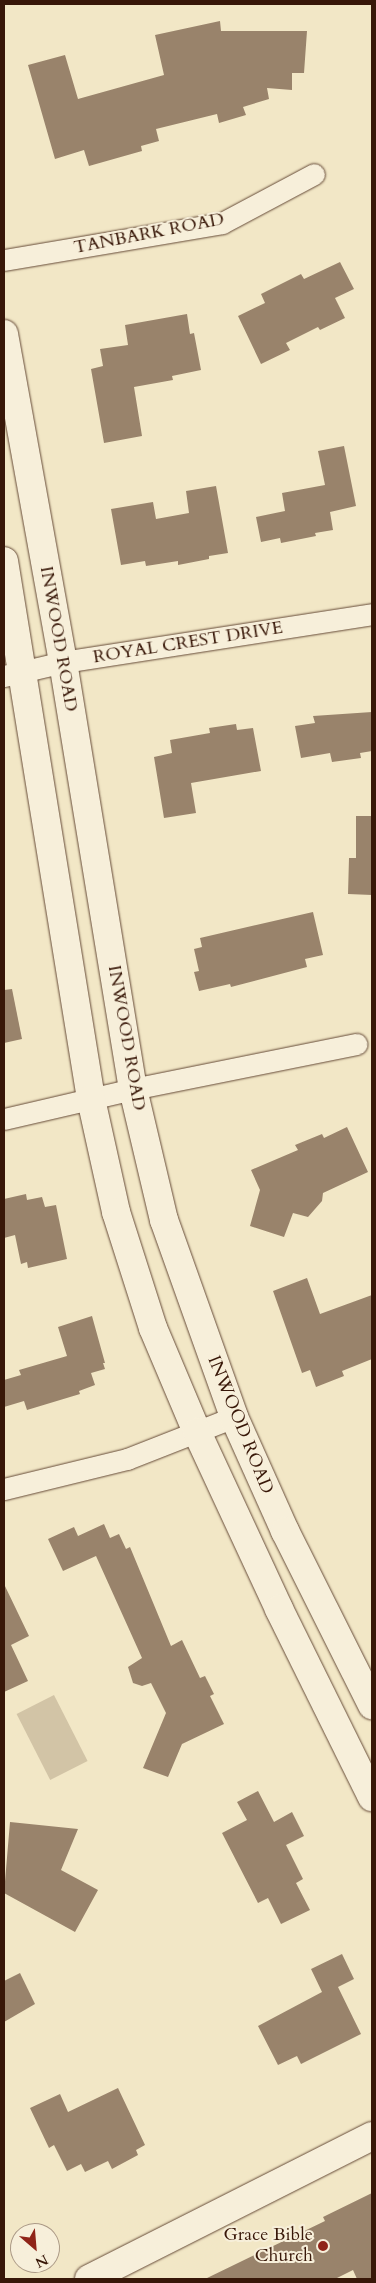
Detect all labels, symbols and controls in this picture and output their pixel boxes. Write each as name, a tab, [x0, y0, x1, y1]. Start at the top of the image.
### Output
street label: TANBARK ROAD	[72, 209, 226, 259]
street label: INWOOD ROAD	[35, 565, 81, 713]
street label: ROYAL CREST DRIVE	[92, 617, 284, 669]
street label: INWOOD ROAD	[103, 964, 149, 1112]
street label: INWOOD ROAD	[202, 1353, 278, 1497]
north arrow	[10, 2223, 60, 2273]
place label: Grace Bible Church	[223, 2225, 313, 2268]
marker: Grace Bible Church	[317, 2240, 329, 2252]
text: N	[32, 2250, 51, 2272]

